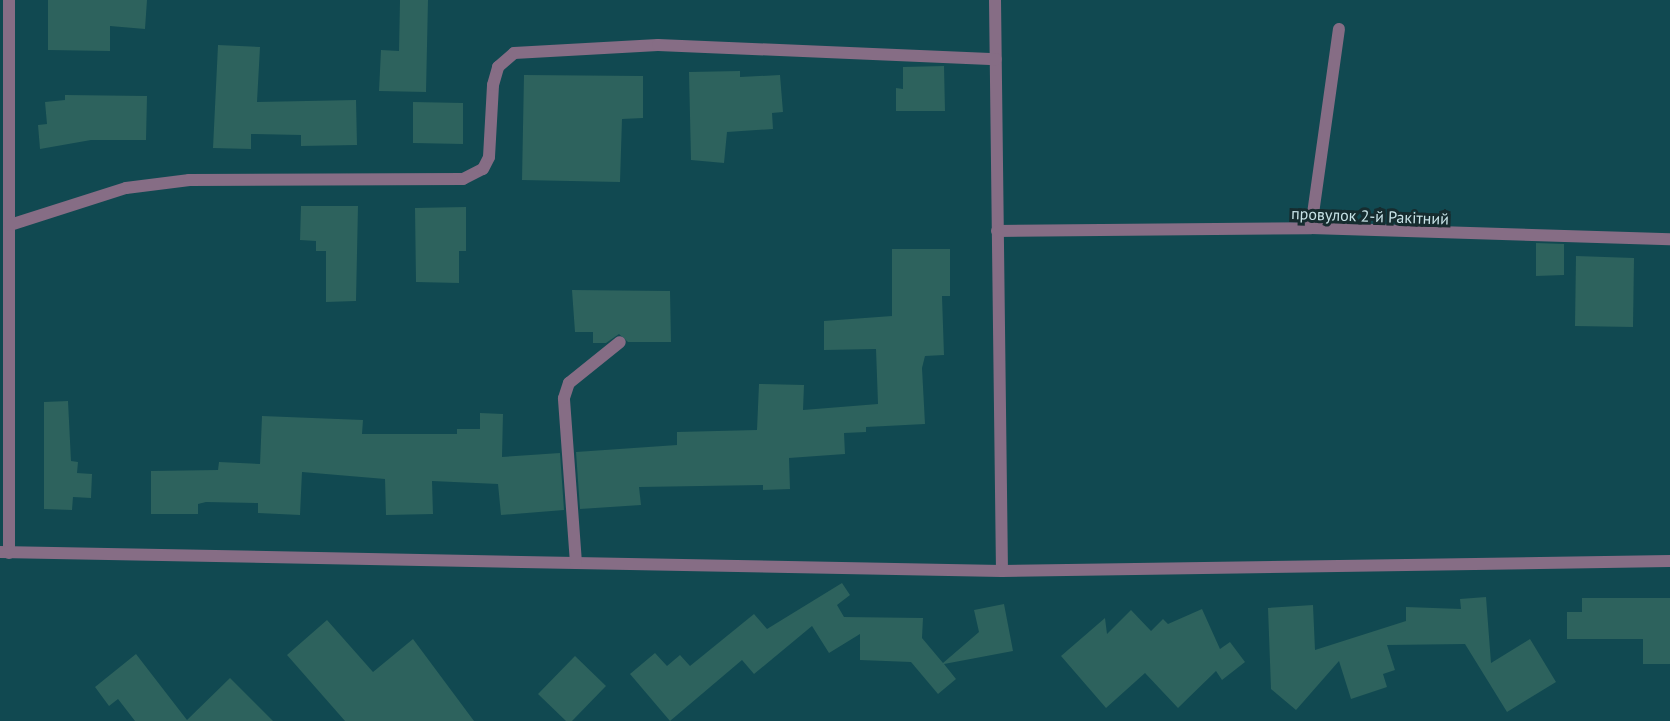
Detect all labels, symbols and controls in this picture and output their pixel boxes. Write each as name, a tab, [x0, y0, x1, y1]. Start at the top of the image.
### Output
street label: провулок 2-й Ракітний	[1291, 204, 1449, 228]

